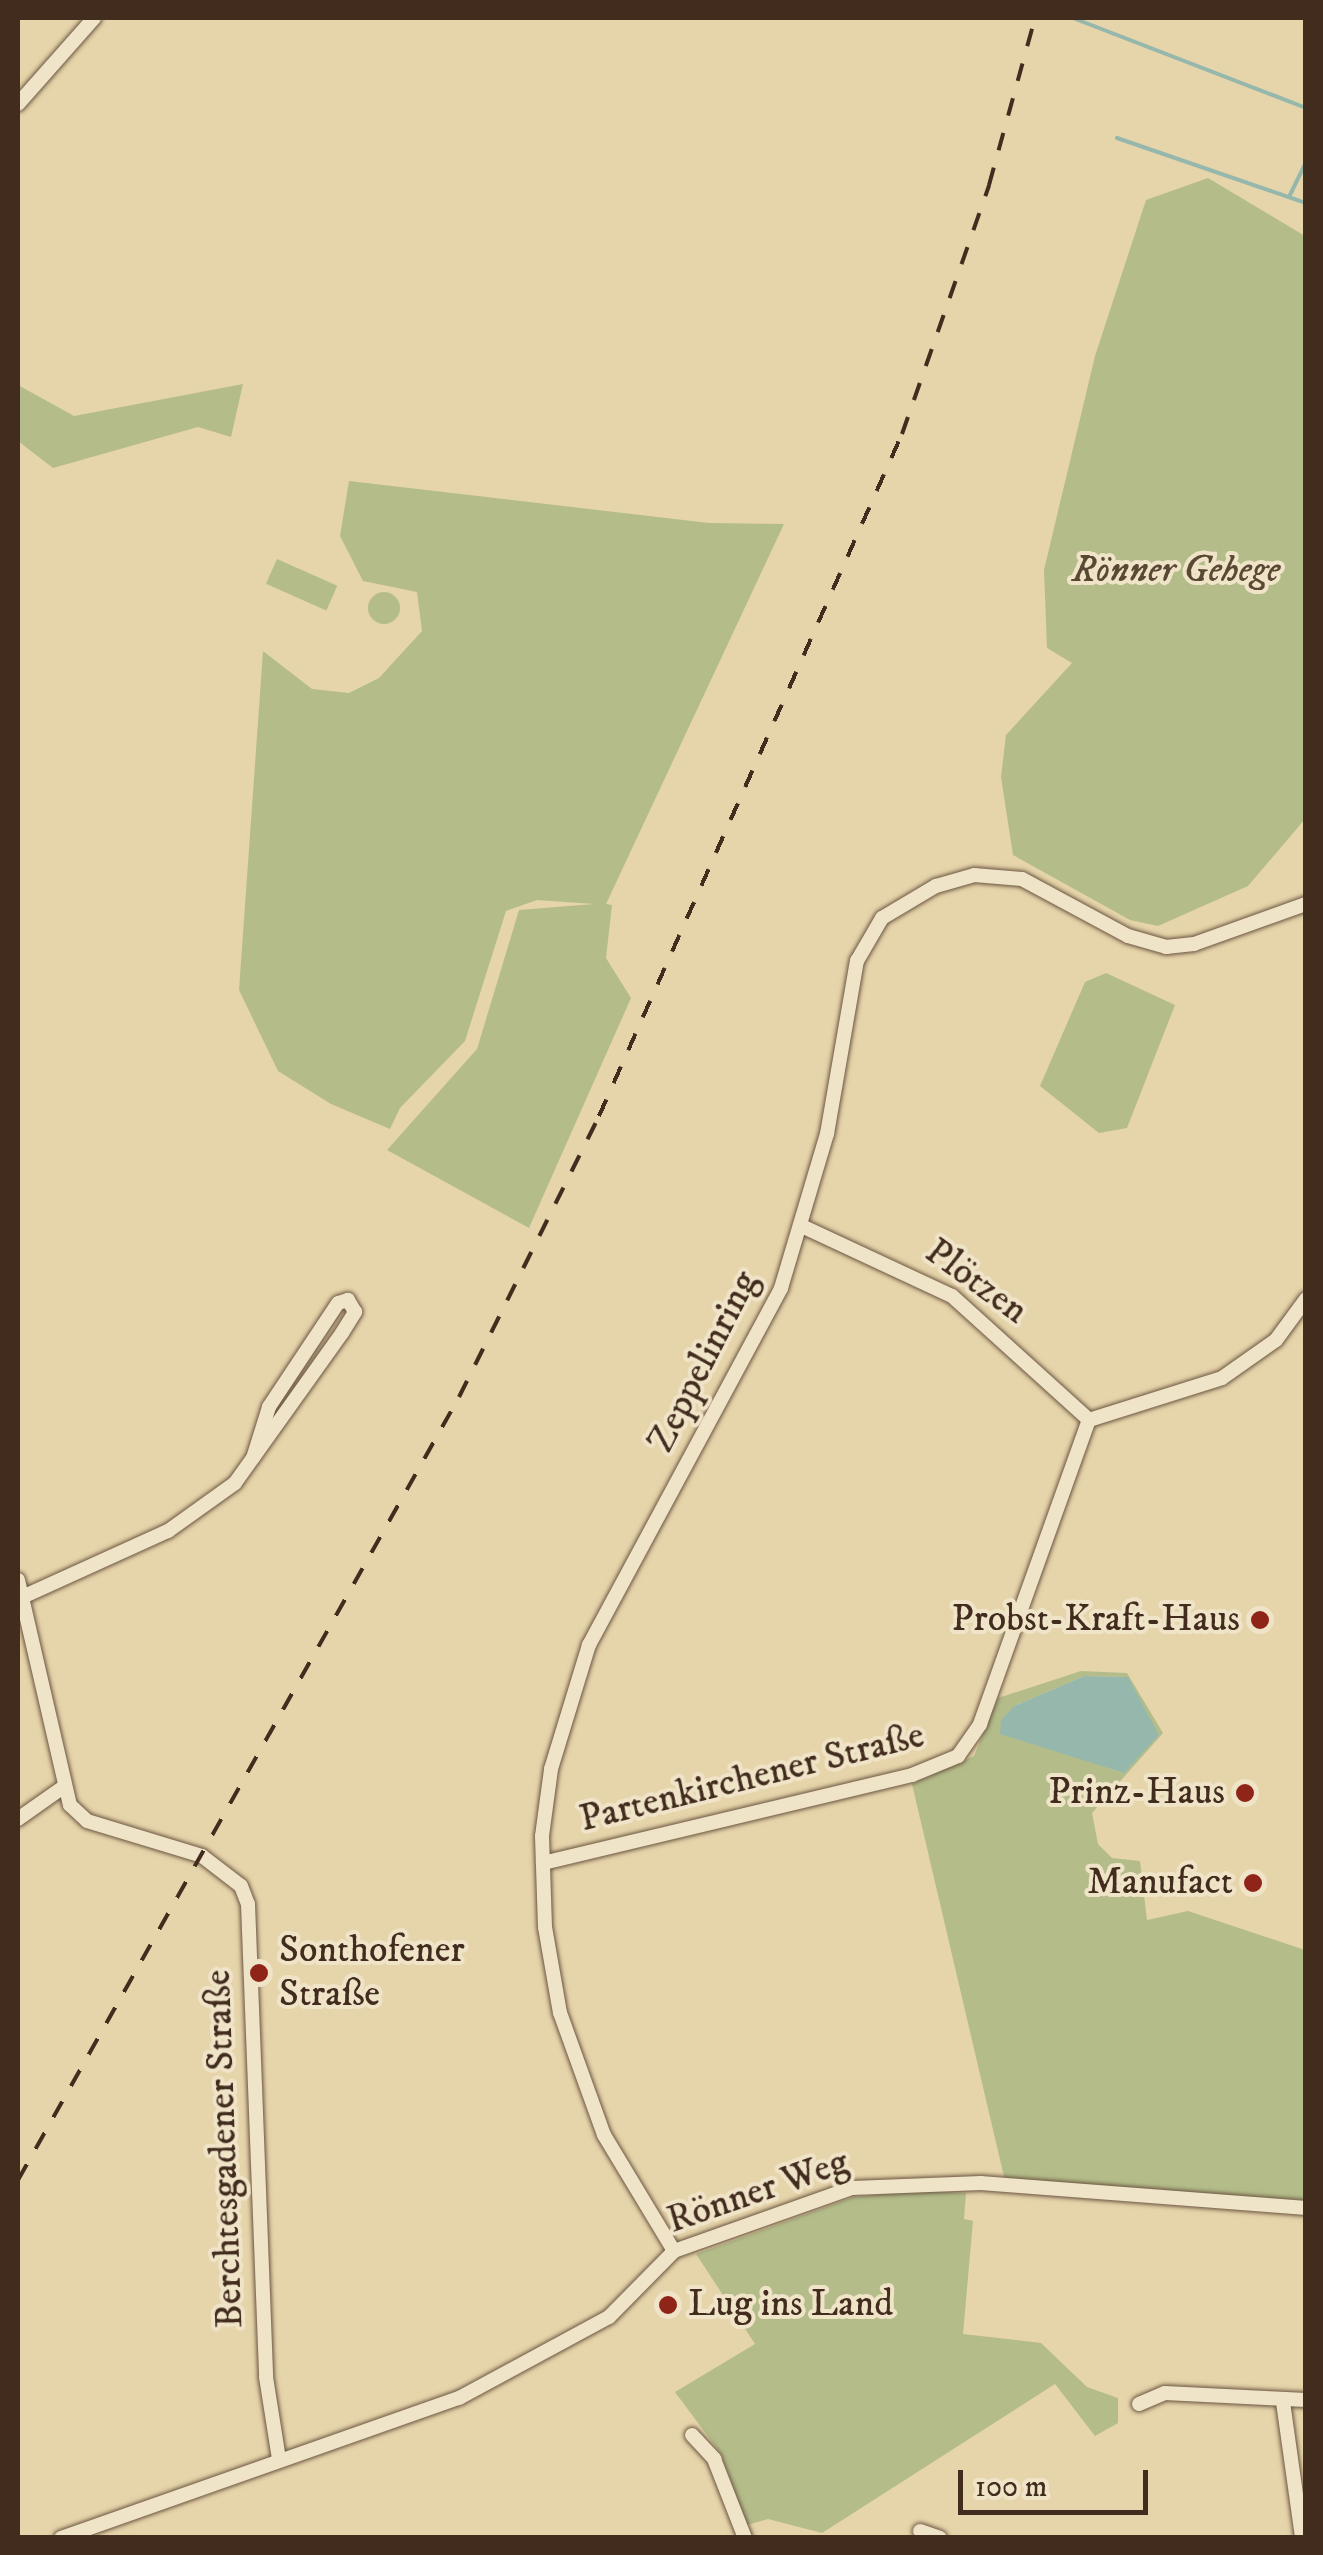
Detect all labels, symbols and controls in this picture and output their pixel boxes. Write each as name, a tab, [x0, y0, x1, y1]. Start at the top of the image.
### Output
park label: Rönner Gehege	[1072, 548, 1280, 594]
street label: Plötzen	[916, 1229, 1036, 1335]
street label: Zeppelinring	[639, 1264, 769, 1460]
place label: Probst-Kraft-Haus	[951, 1597, 1240, 1643]
marker: Probst-Kraft-Haus	[1249, 1609, 1271, 1631]
street label: Partenkirchener Straße	[575, 1713, 929, 1843]
place label: Prinz-Haus	[1048, 1770, 1225, 1816]
marker: Prinz-Haus	[1234, 1782, 1256, 1804]
place label: Manufact	[1087, 1860, 1233, 1906]
marker: Manufact	[1242, 1872, 1264, 1894]
place label: Sonthofener Straße	[279, 1928, 465, 2018]
marker: Sonthofener Straße	[248, 1962, 270, 1984]
street label: Berchtesgadener Straße	[196, 1969, 254, 2329]
street label: Rönner Weg	[662, 2140, 854, 2244]
place label: Lug ins Land	[688, 2282, 893, 2328]
marker: Lug ins Land	[657, 2294, 679, 2316]
scale bar	[963, 2450, 1153, 2512]
text: 100 m	[975, 2469, 1047, 2506]

